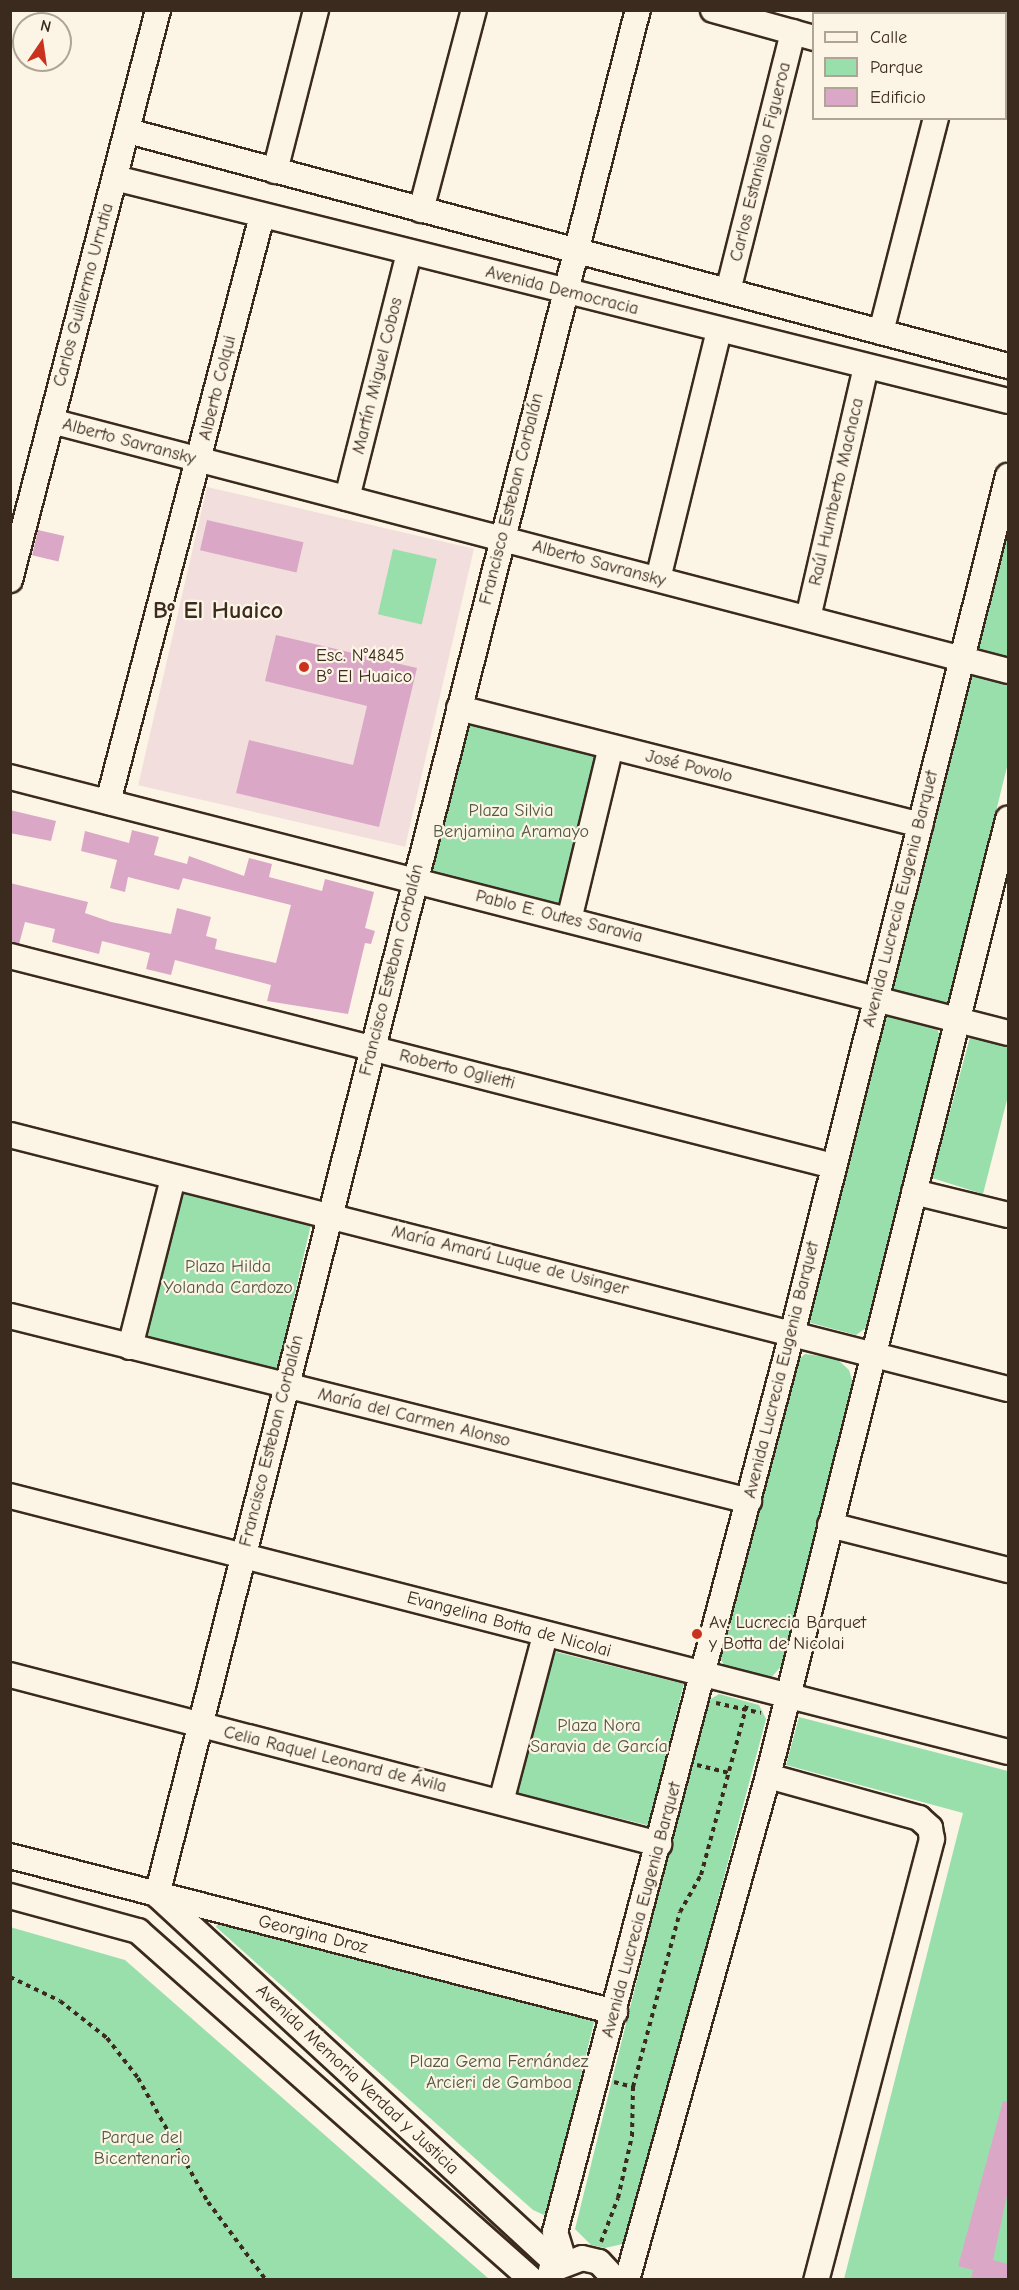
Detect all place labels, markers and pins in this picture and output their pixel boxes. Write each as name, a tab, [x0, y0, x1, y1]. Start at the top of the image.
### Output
place label: Esc. N°4845 B° El Huaico	[316, 646, 412, 688]
marker: Esc. N°4845 B° El Huaico	[297, 660, 311, 674]
place label: Av. Lucrecia Barquet y Botta de Nicolai	[709, 1613, 866, 1656]
marker: Av. Lucrecia Barquet y Botta de Nicolai	[690, 1627, 704, 1641]

